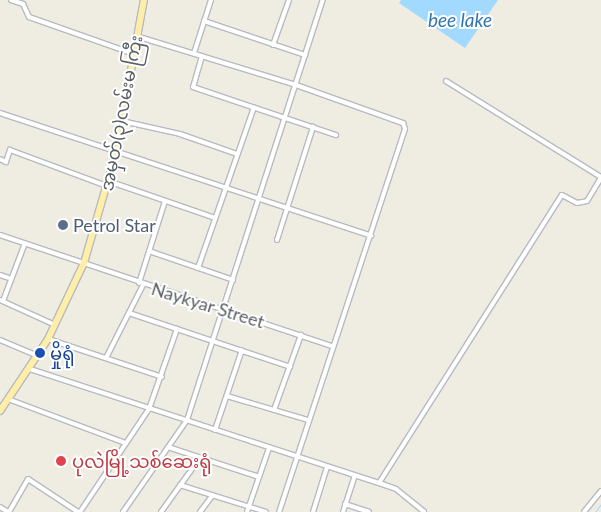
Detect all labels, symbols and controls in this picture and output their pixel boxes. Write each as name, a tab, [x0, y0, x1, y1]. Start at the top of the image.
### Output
water label: bee lake	[428, 9, 492, 31]
street label: အမှတ်(၃)လမ်းမ ကြီး	[95, 33, 147, 193]
place label: Petrol Star	[73, 214, 156, 236]
marker: Petrol Star	[57, 219, 69, 231]
street label: Naykyar Street	[149, 278, 267, 332]
place label: မှိုရုံ	[50, 342, 74, 364]
marker: မှိုရုံ	[34, 347, 46, 359]
place label: ပုလဲမြို့သစ်ဆေးရုံ	[72, 450, 211, 472]
marker: ပုလဲမြို့သစ်ဆေးရုံ	[54, 454, 68, 468]

